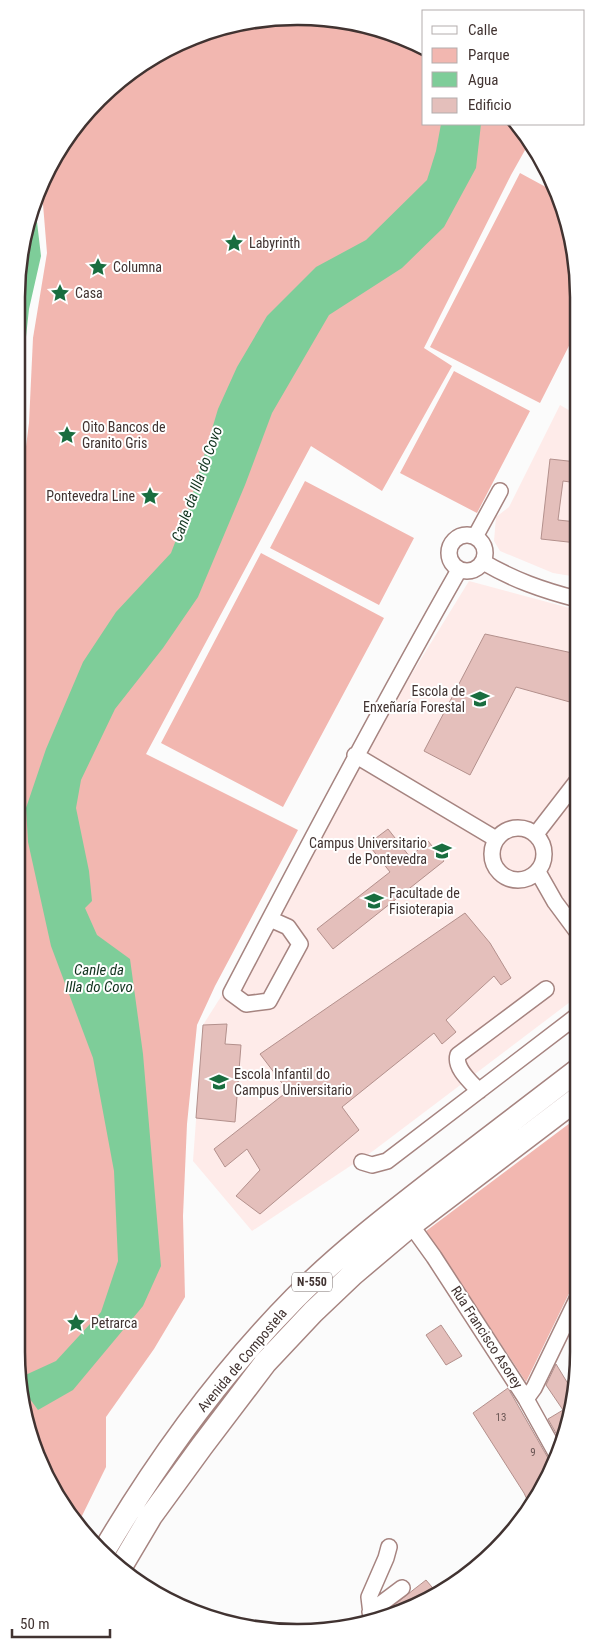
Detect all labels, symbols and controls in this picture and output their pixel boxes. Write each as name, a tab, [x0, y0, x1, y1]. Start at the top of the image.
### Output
legend	[422, 10, 585, 125]
text: Calle	[468, 21, 498, 39]
text: Parque	[468, 46, 510, 64]
text: Agua	[468, 71, 498, 89]
text: Edificio	[468, 96, 511, 114]
place icon: Labyrinth	[223, 232, 245, 254]
place label: Labyrinth	[249, 235, 300, 251]
place icon: Columna	[87, 256, 109, 278]
place label: Columna	[113, 259, 162, 275]
place icon: Casa	[49, 282, 71, 304]
place label: Casa	[75, 285, 103, 301]
place label: Oito Bancos de Granito Gris	[82, 419, 166, 451]
place icon: Oito Bancos de Granito Gris	[56, 424, 78, 446]
water label: Canle da Illa do Covo	[168, 424, 226, 544]
place icon: Pontevedra Line	[139, 485, 161, 507]
place label: Pontevedra Line	[46, 488, 135, 504]
place label: Escola de Enxeñaría Forestal	[363, 683, 465, 715]
school or university icon: Escola de Enxeñaría Forestal	[469, 688, 491, 710]
place label: Campus Universitario de Pontevedra	[309, 835, 427, 867]
school or university icon: Campus Universitario de Pontevedra	[431, 840, 453, 862]
place label: Facultade de Fisioterapia	[389, 885, 460, 917]
school or university icon: Facultade de Fisioterapia	[363, 890, 385, 912]
water label: Canle da Illa do Covo	[65, 961, 133, 996]
place label: Escola Infantil do Campus Universitario	[234, 1066, 352, 1098]
school or university icon: Escola Infantil do Campus Universitario	[208, 1071, 230, 1093]
road number: N-550	[292, 1272, 332, 1291]
street label: Rúa Francisco Asorey	[448, 1283, 526, 1391]
street label: Avenida de Compostela	[194, 1305, 290, 1415]
place icon: Petrarca	[65, 1312, 87, 1334]
place label: Petrarca	[91, 1315, 137, 1331]
house number: 13	[496, 1411, 506, 1424]
house number: 9	[530, 1446, 536, 1459]
scale bar	[12, 1606, 110, 1638]
text: 50 m	[20, 1615, 50, 1633]

